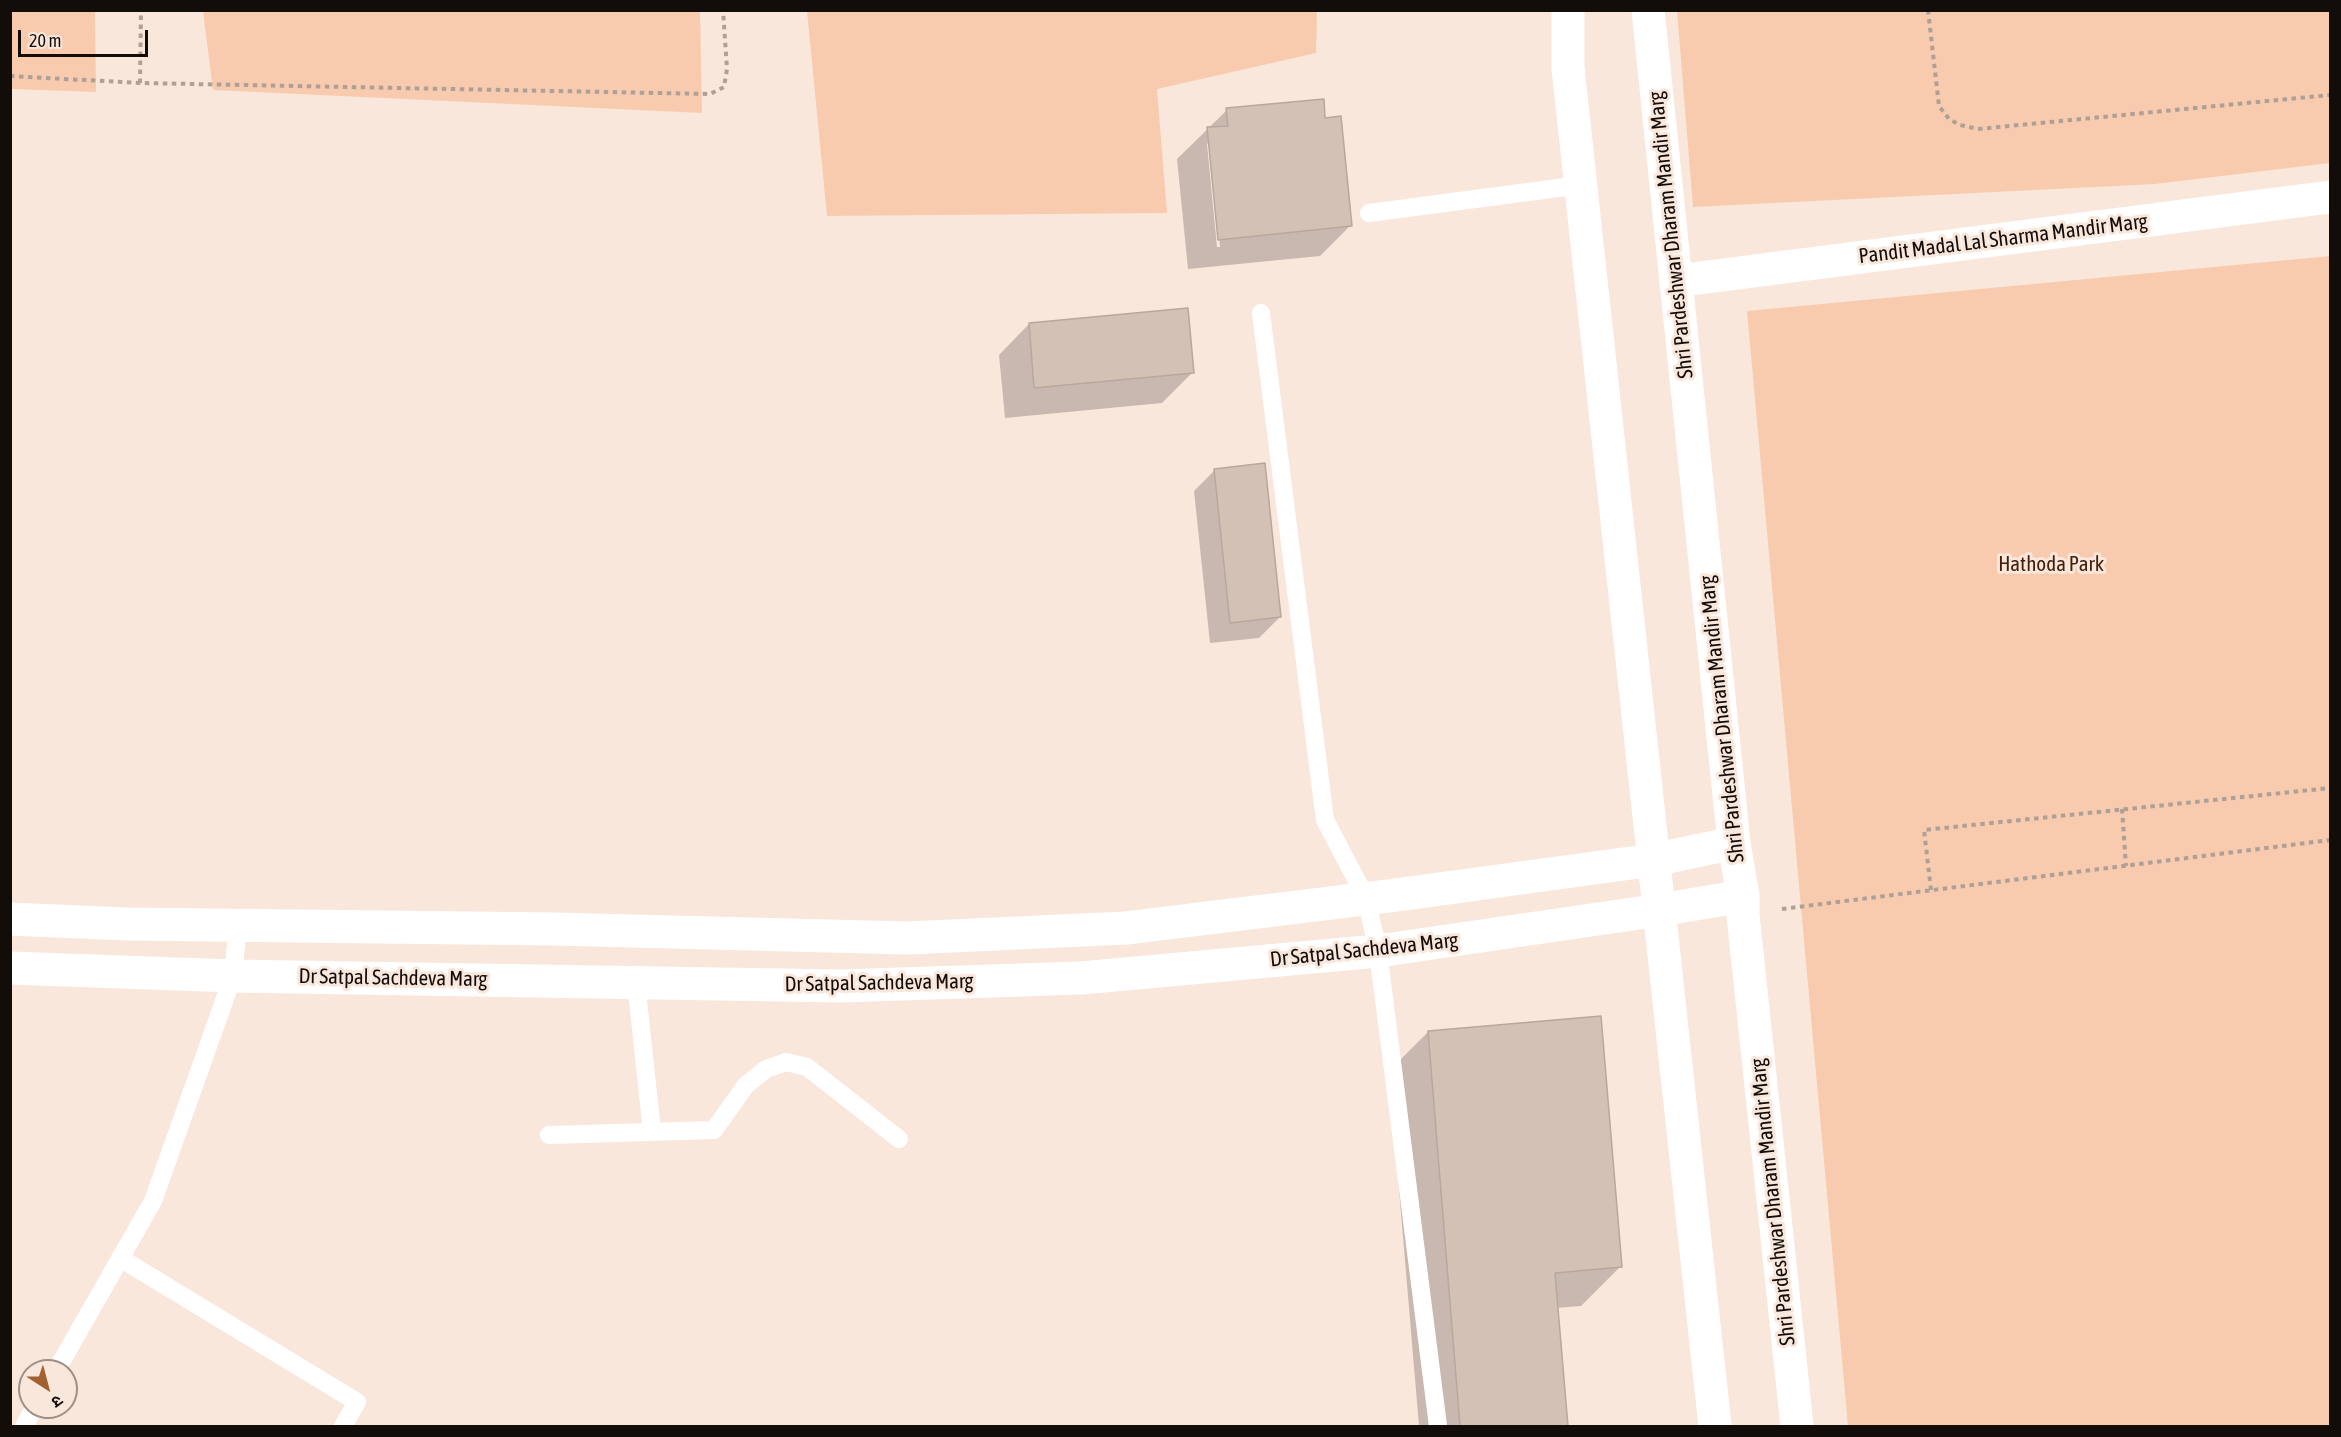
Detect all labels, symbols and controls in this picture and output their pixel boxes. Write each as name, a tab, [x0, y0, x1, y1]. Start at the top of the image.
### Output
scale bar	[21, 18, 152, 56]
text: 20 m	[29, 30, 61, 51]
street label: Shri Pardeshwar Dharam Mandir Marg	[1643, 90, 1699, 380]
street label: Pandit Madal Lal Sharma Mandir Marg	[1857, 209, 2149, 269]
park label: Hathoda Park	[1998, 551, 2104, 577]
street label: Shri Pardeshwar Dharam Mandir Marg	[1694, 574, 1750, 864]
street label: Dr Satpal Sachdeva Marg	[1269, 928, 1459, 972]
street label: Dr Satpal Sachdeva Marg	[298, 964, 488, 992]
street label: Dr Satpal Sachdeva Marg	[784, 969, 974, 997]
street label: Shri Pardeshwar Dharam Mandir Marg	[1745, 1057, 1801, 1347]
north arrow	[18, 1359, 78, 1419]
text: उ	[48, 1392, 66, 1412]

